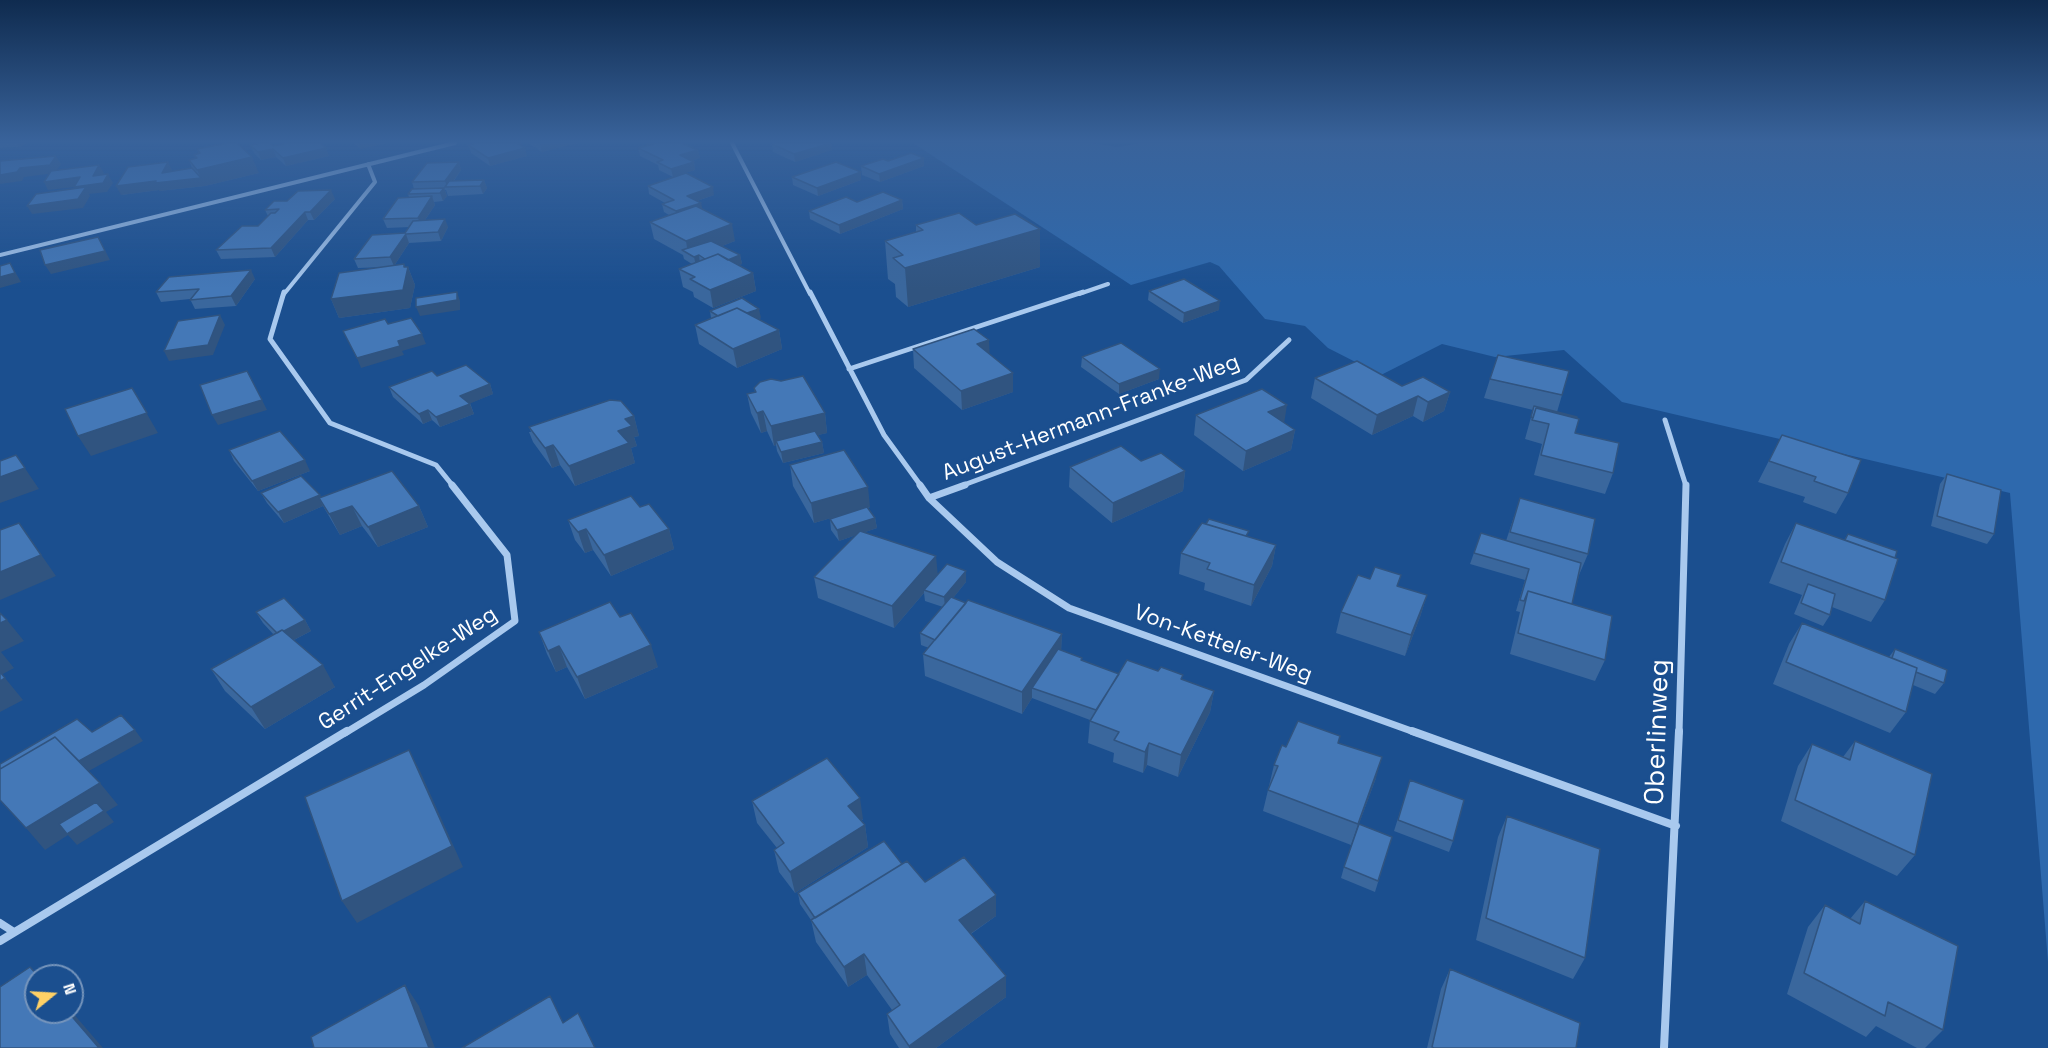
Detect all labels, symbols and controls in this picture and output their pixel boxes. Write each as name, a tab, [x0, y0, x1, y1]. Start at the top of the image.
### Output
street label: August-Hermann-Franke-Weg	[939, 349, 1243, 487]
street label: Von-Ketteler-Weg	[1130, 599, 1316, 689]
street label: Gerrit-Engelke-Weg	[314, 601, 502, 737]
street label: Oberlinweg	[1639, 659, 1677, 805]
north arrow	[24, 964, 84, 1024]
text: N	[58, 981, 81, 997]

